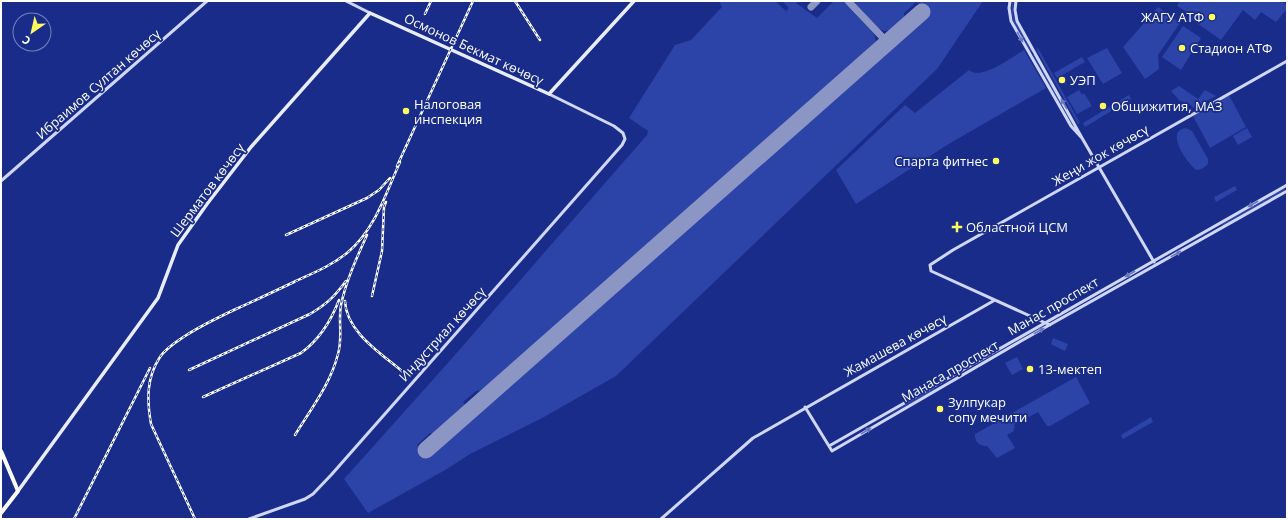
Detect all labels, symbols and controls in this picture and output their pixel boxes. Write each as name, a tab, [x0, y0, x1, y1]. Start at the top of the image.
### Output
place label: ЖАГУ АТФ	[1141, 8, 1204, 26]
street label: Осмонов Бекмат көчөсү	[401, 9, 547, 89]
north arrow	[12, 12, 52, 52]
marker: ЖАГУ АТФ	[1207, 12, 1217, 22]
street label: Ибраимов Султан көчөсү	[32, 25, 164, 143]
one-way arrow	[1017, 31, 1024, 43]
text: С	[19, 33, 33, 49]
place label: Стадион АТФ	[1190, 39, 1272, 57]
marker: Стадион АТФ	[1177, 43, 1187, 53]
place label: УЭП	[1070, 71, 1096, 89]
marker: УЭП	[1057, 75, 1067, 85]
place label: Налоговая инспекция	[414, 95, 482, 128]
place label: Общижития, МАЗ	[1111, 97, 1222, 115]
one-way arrow	[1061, 98, 1068, 110]
marker: Общижития, МАЗ	[1098, 101, 1108, 111]
marker: Налоговая инспекция	[401, 106, 411, 116]
street label: Жеңи жок көчөсү	[1048, 120, 1152, 190]
street label: Шерматов көчөсү	[166, 139, 249, 241]
place label: Спарта фитнес	[894, 152, 988, 170]
marker: Спарта фитнес	[991, 156, 1001, 166]
one-way arrow	[1247, 201, 1259, 207]
place label: Областной ЦСМ	[966, 218, 1068, 236]
marker: Областной ЦСМ	[951, 221, 963, 233]
one-way arrow	[1170, 250, 1182, 257]
one-way arrow	[1124, 270, 1136, 277]
street label: Манас проспект	[1004, 273, 1102, 339]
street label: Индустриал көчөсү	[395, 282, 490, 385]
street label: Жамашева көчөсү	[840, 309, 950, 381]
one-way arrow	[1033, 328, 1045, 335]
street label: Манаса проспект	[898, 336, 1002, 406]
place label: 13-мектеп	[1038, 360, 1102, 378]
marker: 13-мектеп	[1025, 364, 1035, 374]
place label: Зулпукар сопу мечити	[948, 393, 1027, 426]
marker: Зулпукар сопу мечити	[935, 404, 945, 414]
one-way arrow	[860, 428, 871, 435]

